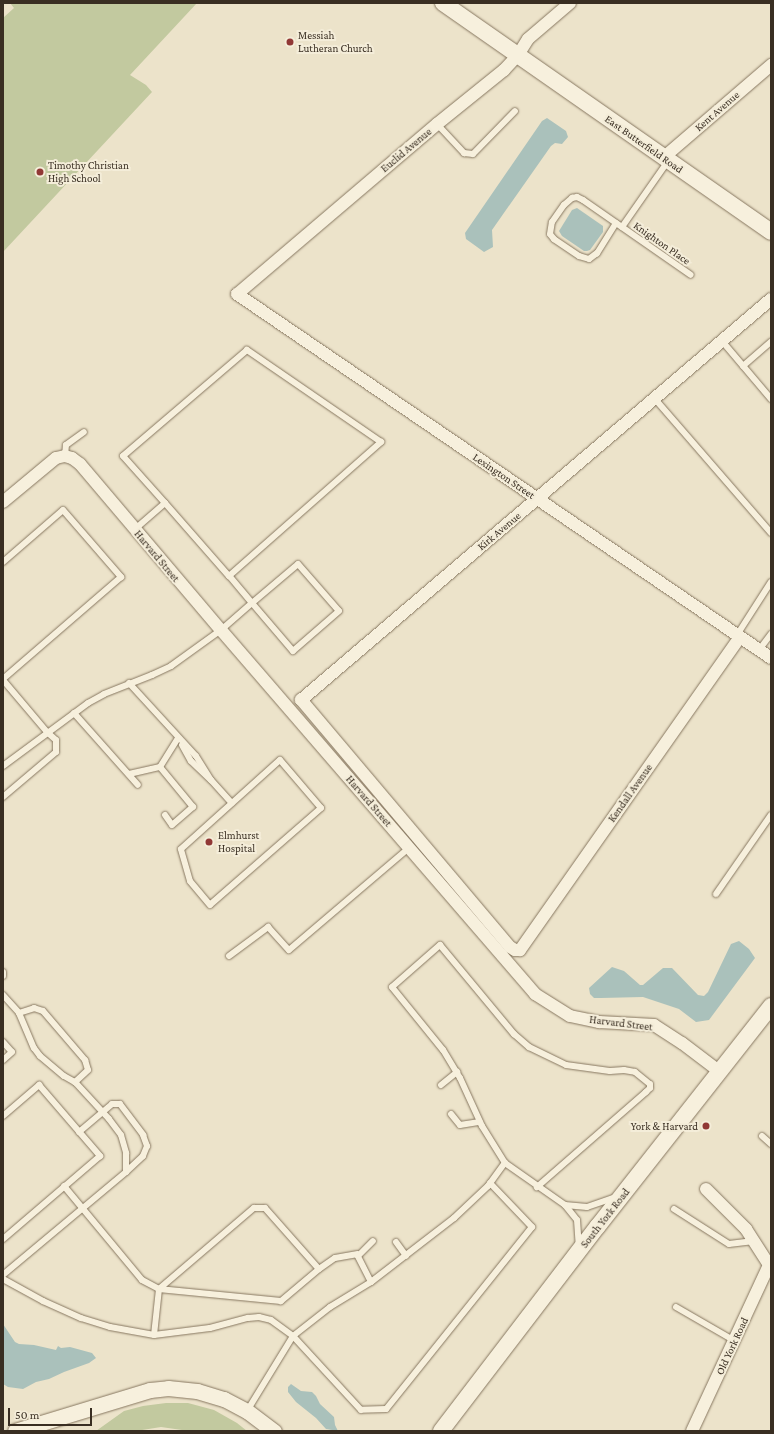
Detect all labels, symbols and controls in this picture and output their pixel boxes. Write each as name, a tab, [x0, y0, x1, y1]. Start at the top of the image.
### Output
place label: Messiah Lutheran Church	[298, 29, 373, 55]
marker: Messiah Lutheran Church	[285, 37, 295, 47]
street label: Kent Avenue	[692, 88, 742, 134]
street label: East Butterfield Road	[602, 112, 686, 176]
street label: Euclid Avenue	[378, 125, 434, 175]
place label: Timothy Christian High School	[48, 159, 129, 185]
marker: Timothy Christian High School	[35, 167, 45, 177]
street label: Knighton Place	[631, 219, 693, 267]
street label: Lexington Street	[470, 450, 538, 502]
street label: Kirk Avenue	[475, 509, 523, 553]
street label: Harvard Street	[131, 527, 183, 585]
street label: Kendall Avenue	[605, 761, 655, 825]
street label: Harvard Street	[343, 773, 395, 829]
place label: Elmhurst Hospital	[218, 829, 259, 855]
marker: Elmhurst Hospital	[203, 836, 215, 848]
street label: Harvard Street	[589, 1013, 653, 1033]
place label: York & Harvard	[631, 1119, 698, 1133]
marker: York & Harvard	[701, 1121, 711, 1131]
street label: South York Road	[578, 1186, 632, 1250]
street label: Old York Road	[713, 1315, 751, 1377]
scale bar	[10, 1400, 94, 1426]
text: 50 m	[15, 1408, 39, 1422]

